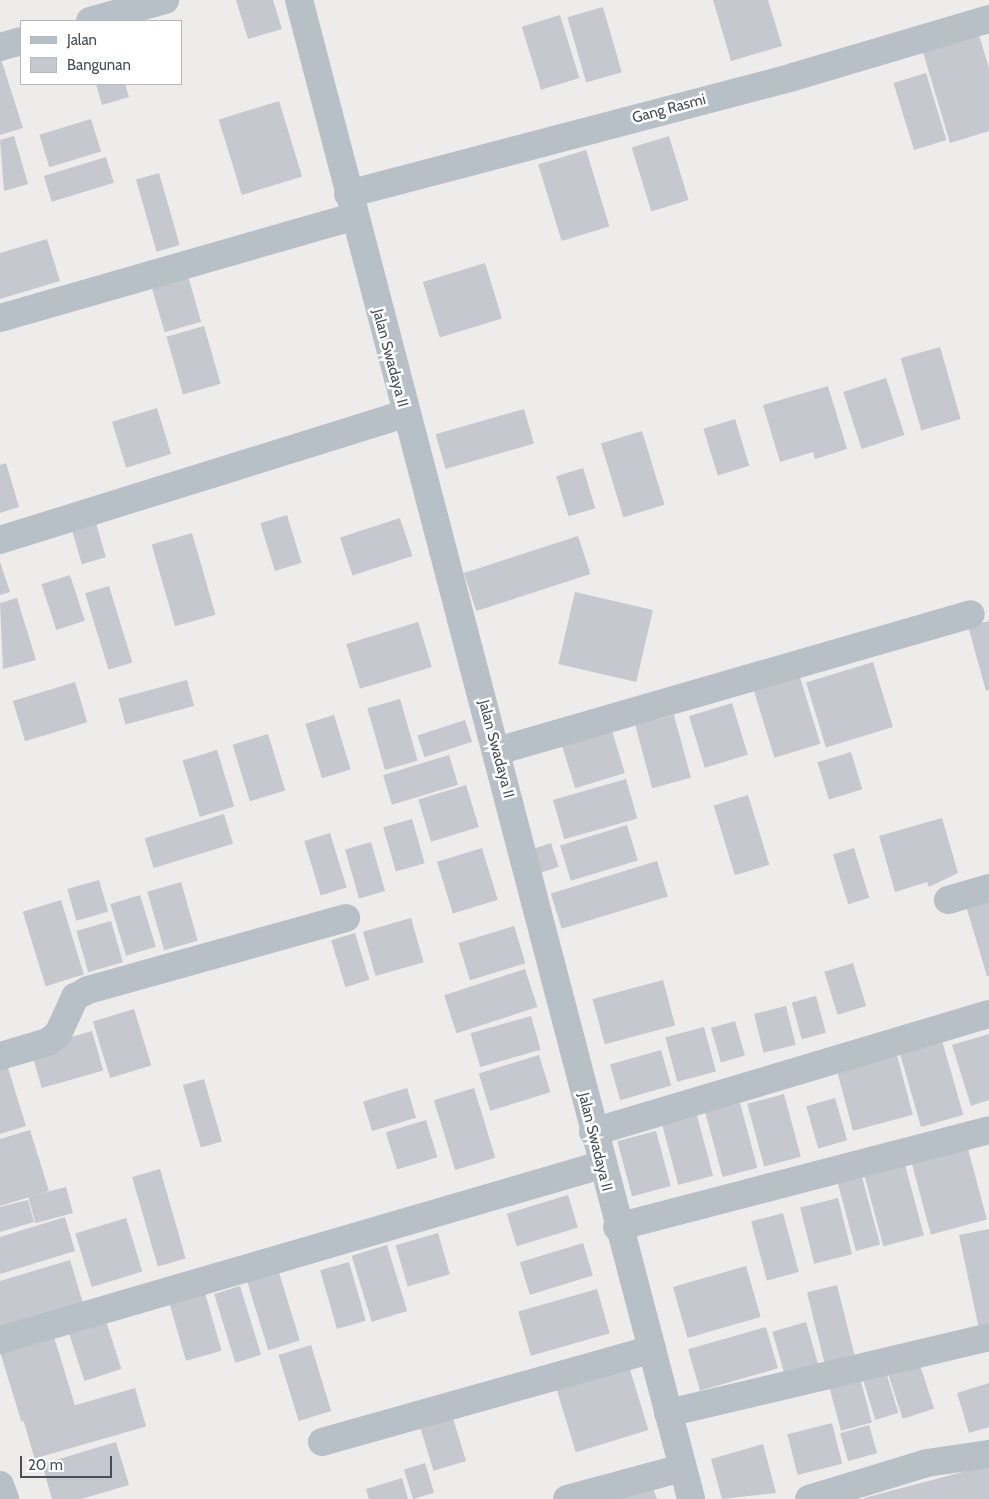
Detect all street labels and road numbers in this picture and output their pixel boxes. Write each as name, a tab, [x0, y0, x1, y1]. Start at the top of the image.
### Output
street label: Gang Rasmi	[630, 91, 708, 127]
street label: Jalan Swadaya II	[368, 307, 412, 409]
street label: Jalan Swadaya II	[474, 698, 518, 800]
street label: Jalan Swadaya II	[574, 1091, 616, 1193]

